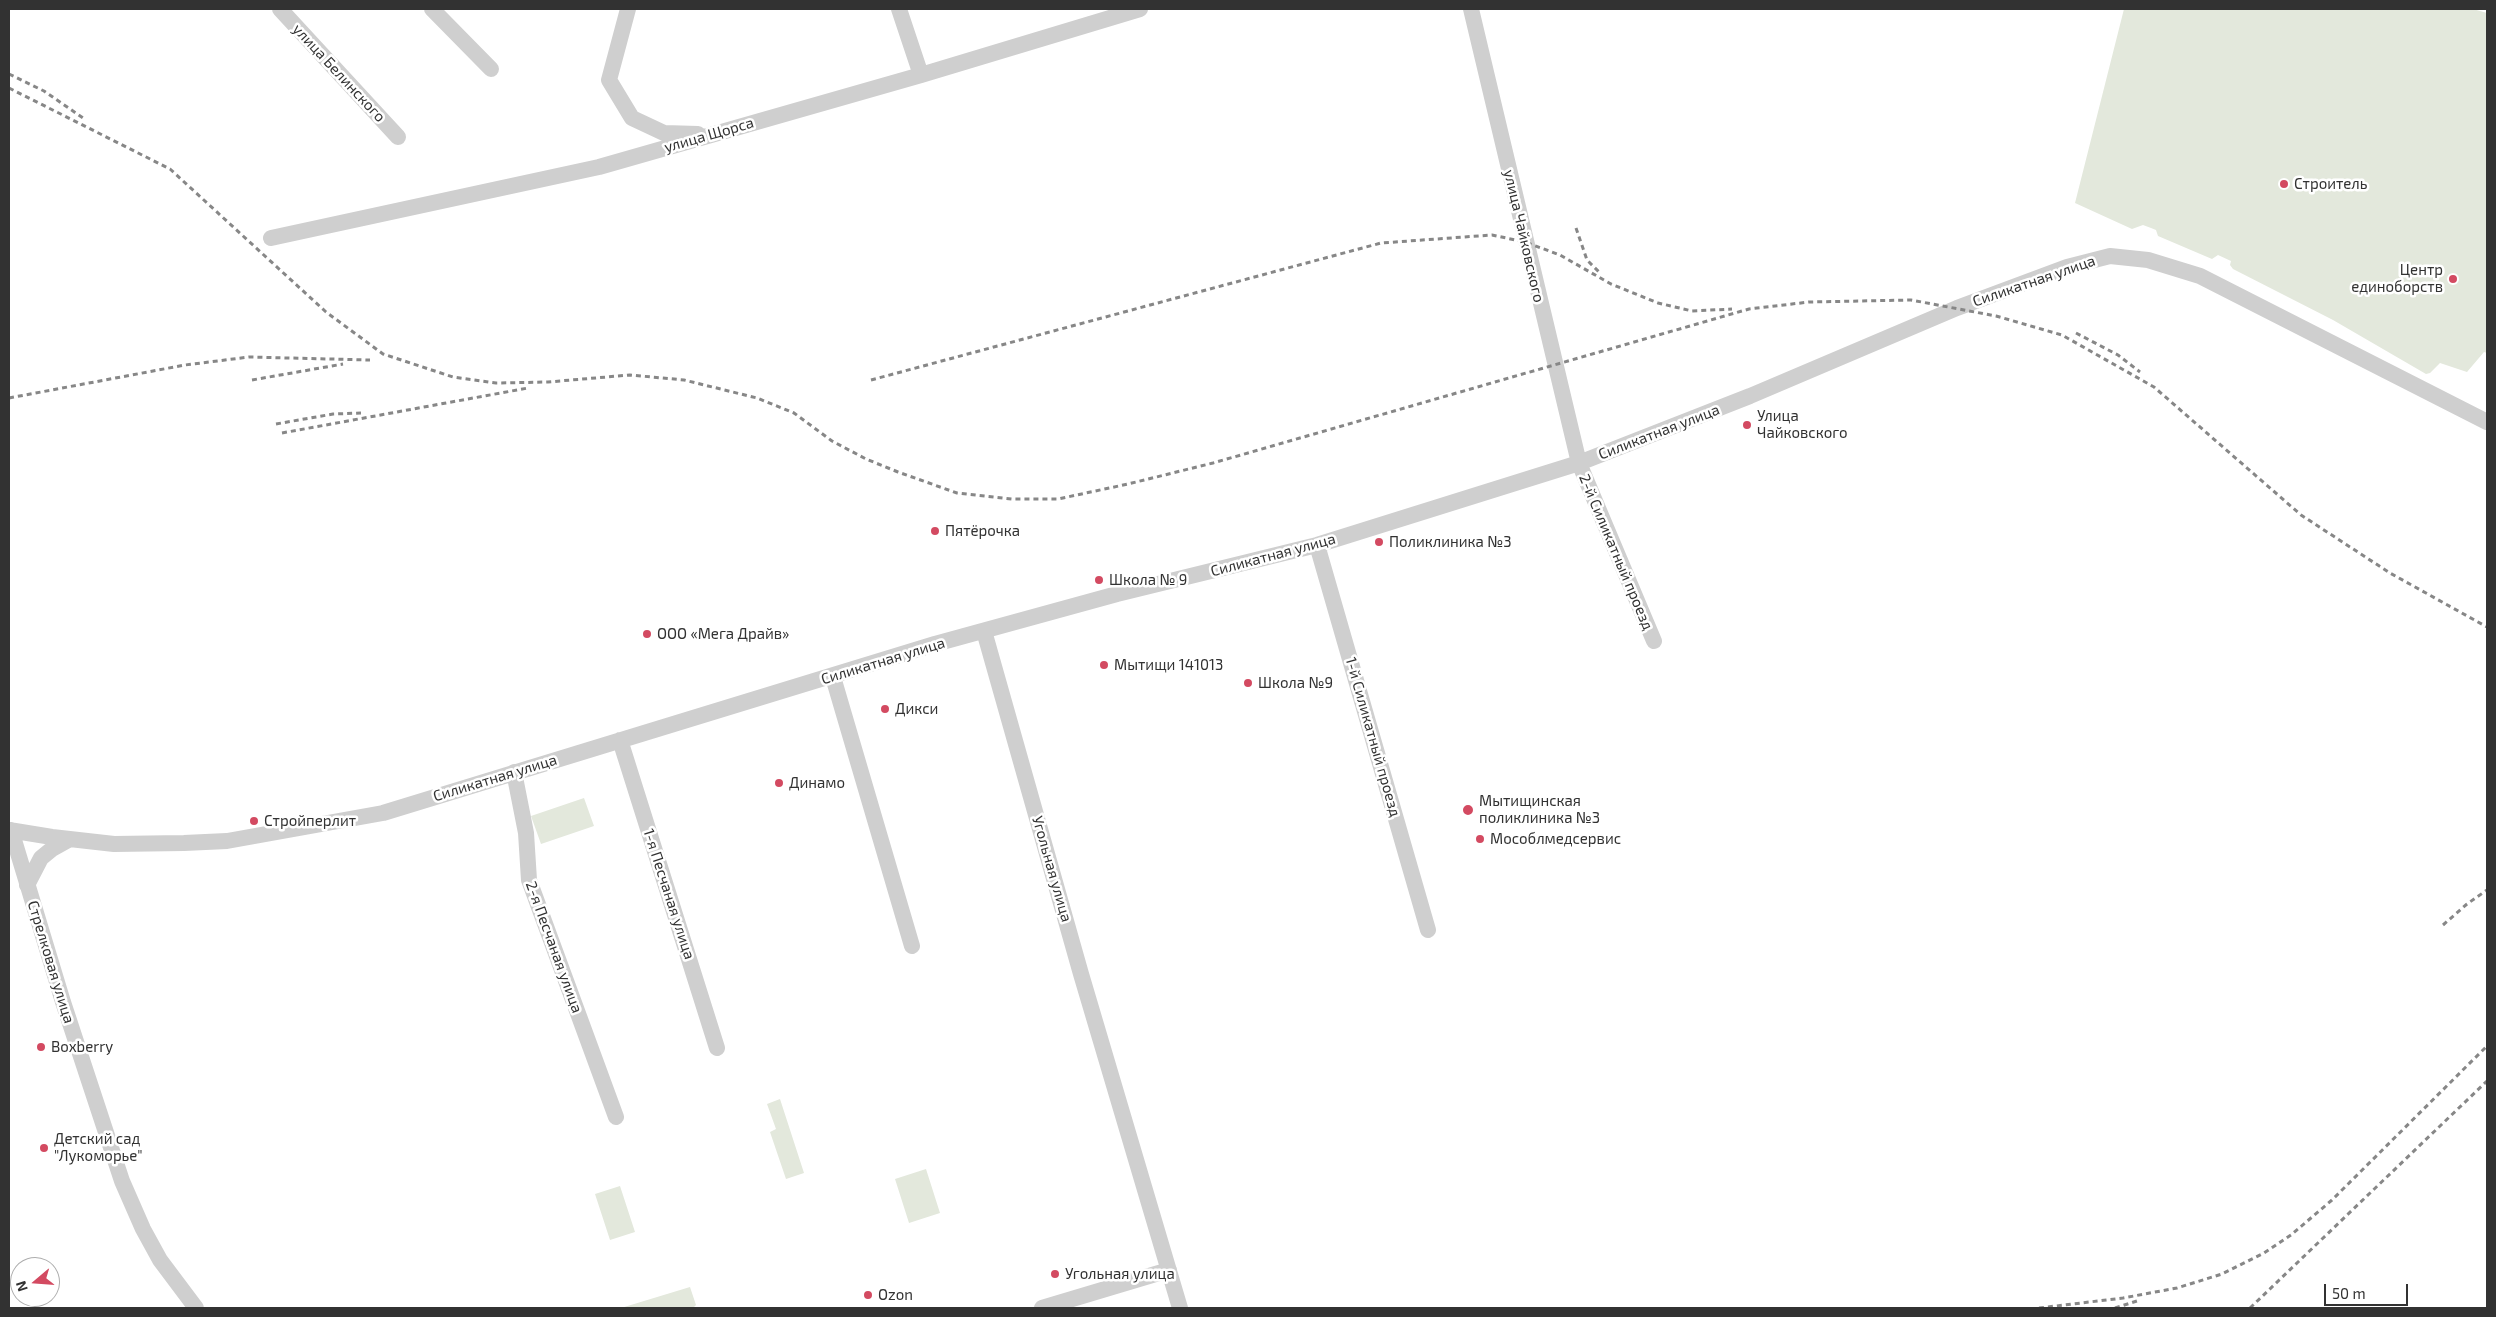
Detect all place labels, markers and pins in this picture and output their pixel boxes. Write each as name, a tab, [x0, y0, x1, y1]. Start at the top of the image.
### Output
place label: Строитель	[2294, 175, 2368, 193]
marker: Строитель	[2278, 178, 2290, 190]
place label: Центр единоборств	[2351, 261, 2443, 296]
marker: Центр единоборств	[2447, 273, 2459, 285]
place label: Улица Чайковского	[1757, 407, 1848, 442]
marker: Улица Чайковского	[1741, 419, 1753, 431]
place label: Пятёрочка	[945, 522, 1020, 540]
marker: Пятёрочка	[929, 525, 941, 537]
place label: Поликлиника №3	[1389, 533, 1512, 551]
marker: Поликлиника №3	[1373, 536, 1385, 548]
place label: Школа № 9	[1109, 571, 1187, 589]
marker: Школа № 9	[1093, 574, 1105, 586]
place label: ООО «Мега Драйв»	[657, 625, 789, 643]
marker: ООО «Мега Драйв»	[641, 628, 653, 640]
place label: Мытищи 141013	[1114, 656, 1223, 674]
marker: Мытищи 141013	[1098, 659, 1110, 671]
place label: Школа №9	[1258, 674, 1333, 692]
marker: Школа №9	[1242, 677, 1254, 689]
place label: Дикси	[895, 700, 938, 718]
marker: Дикси	[879, 703, 891, 715]
place label: Динамо	[789, 774, 845, 792]
marker: Динамо	[773, 777, 785, 789]
place label: Мытищинская поликлиника №3	[1479, 792, 1600, 827]
marker: Мытищинская поликлиника №3	[1461, 803, 1475, 817]
place label: Стройперлит	[264, 812, 356, 830]
marker: Стройперлит	[248, 815, 260, 827]
place label: Мособлмедсервис	[1490, 830, 1621, 848]
marker: Мособлмедсервис	[1474, 833, 1486, 845]
place label: Boxberry	[51, 1038, 113, 1056]
marker: Boxberry	[35, 1041, 47, 1053]
place label: Детский сад "Лукоморье"	[54, 1130, 143, 1165]
marker: Детский сад "Лукоморье"	[38, 1142, 50, 1154]
place label: Угольная улица	[1065, 1265, 1175, 1283]
marker: Угольная улица	[1049, 1268, 1061, 1280]
place label: Ozon	[878, 1286, 913, 1304]
marker: Ozon	[862, 1289, 874, 1301]

